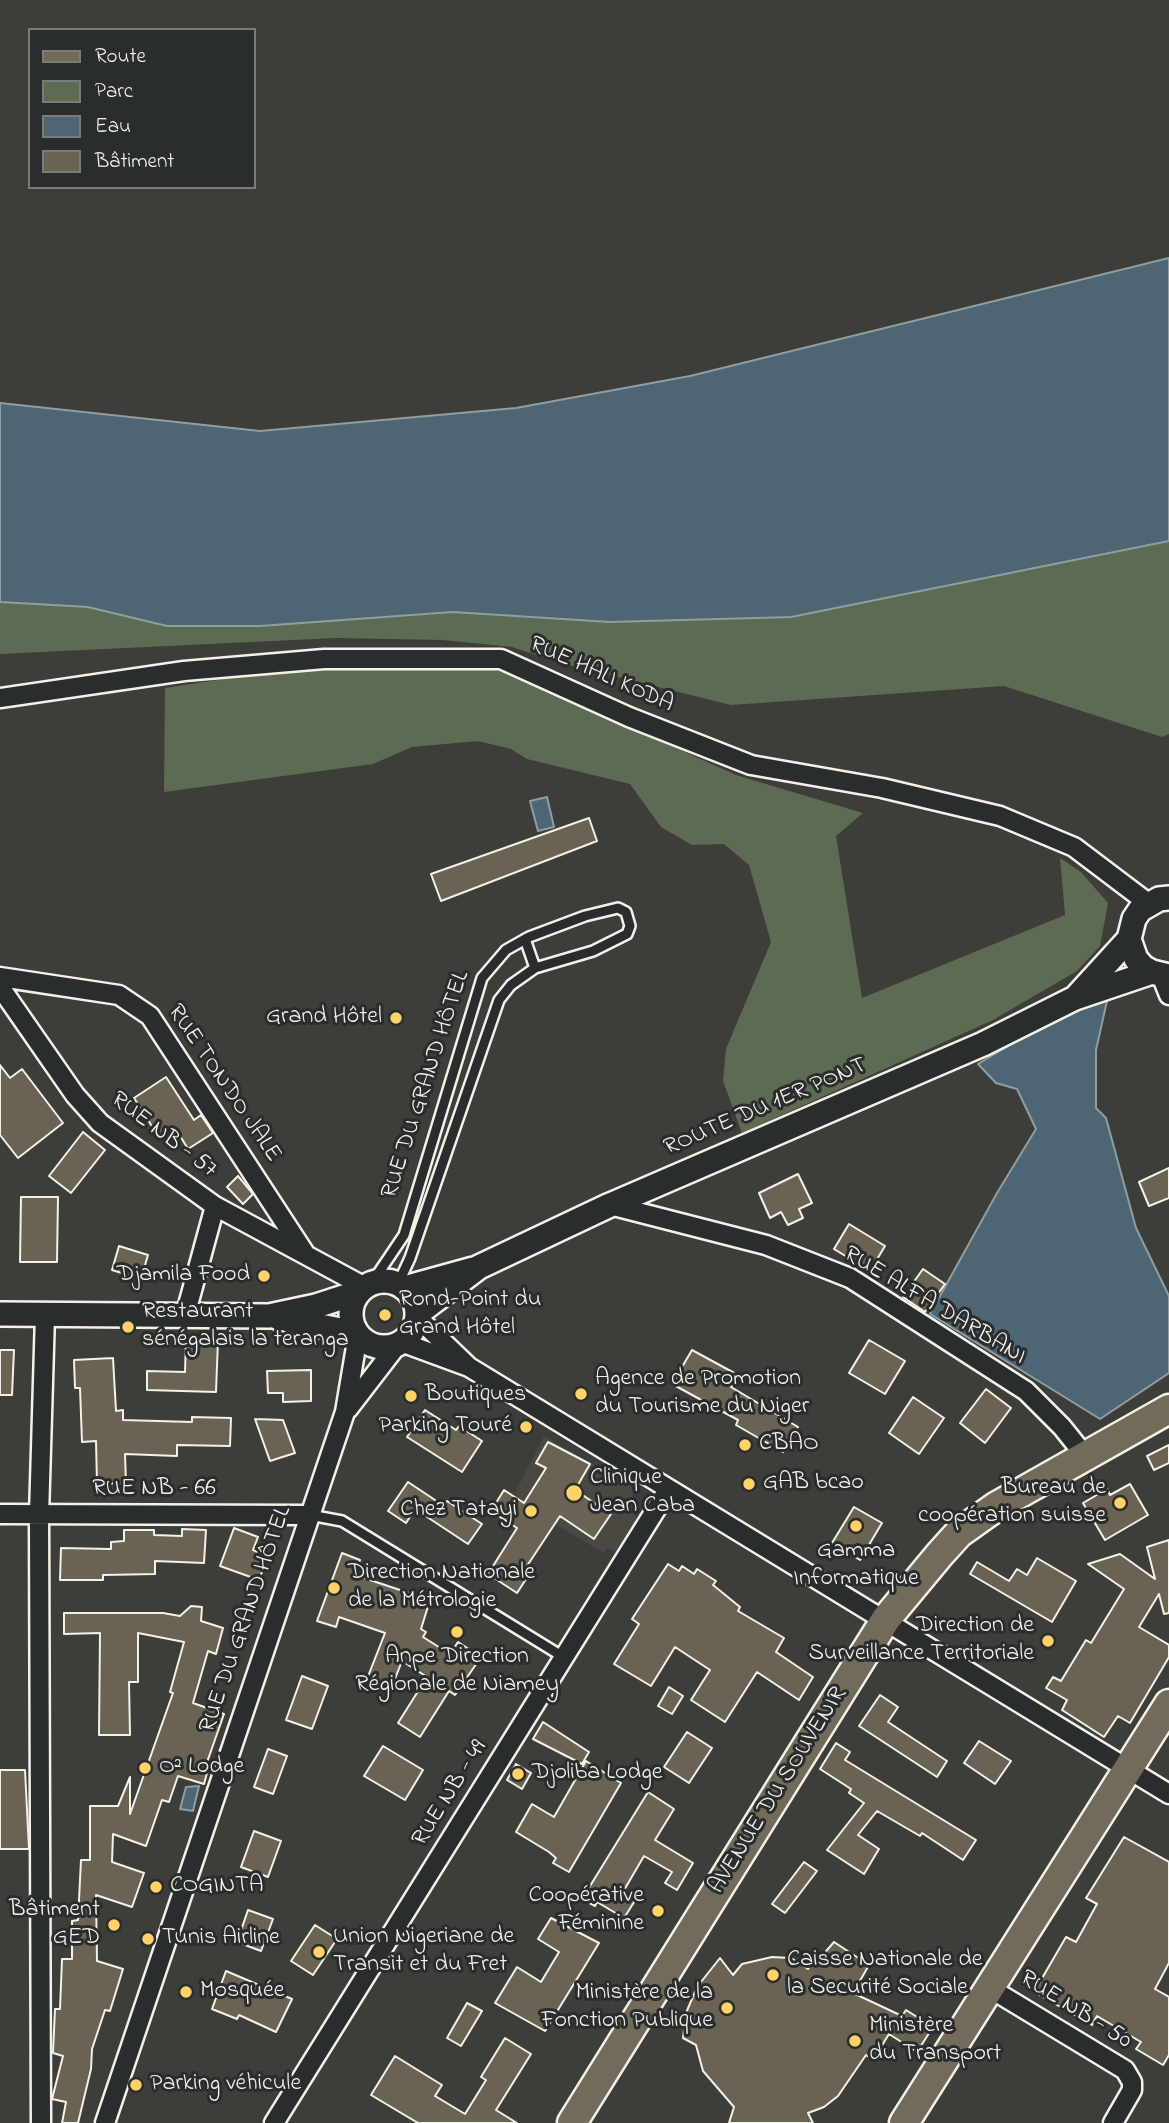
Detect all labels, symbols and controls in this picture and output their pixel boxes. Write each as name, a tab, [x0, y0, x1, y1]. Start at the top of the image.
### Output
legend	[28, 28, 256, 189]
text: Route	[95, 42, 146, 72]
text: Parc	[95, 77, 133, 107]
text: Eau	[95, 112, 131, 142]
text: Bâtiment	[95, 147, 174, 177]
street label: RUE HALI KODA	[524, 631, 678, 721]
street label: RUE DU GRAND HÔTEL	[377, 968, 477, 1202]
street label: RUE TONDO JALE	[160, 1000, 286, 1168]
place label: Grand Hôtel	[266, 1004, 382, 1032]
marker: Grand Hôtel	[388, 1010, 404, 1026]
street label: ROUTE DU 1ER PONT	[660, 1052, 872, 1164]
street label: RUE NB - 57	[104, 1087, 222, 1185]
street label: RUE ALFA DARBANI	[838, 1241, 1030, 1373]
place label: Djamila Food	[117, 1262, 250, 1290]
marker: Djamila Food	[256, 1268, 272, 1284]
place label: Rond-Point du Grand Hôtel	[399, 1287, 541, 1343]
place label: Restaurant sénégalais la teranga	[142, 1299, 349, 1355]
marker: Rond-Point du Grand Hôtel	[377, 1307, 393, 1323]
marker: Restaurant sénégalais la teranga	[120, 1319, 136, 1335]
place label: Agence de Promotion du Tourisme du Niger	[595, 1366, 809, 1422]
place label: Boutiques	[425, 1382, 526, 1410]
marker: Agence de Promotion du Tourisme du Niger	[573, 1386, 589, 1402]
marker: Boutiques	[403, 1388, 419, 1404]
place label: Parking Touré	[379, 1413, 512, 1441]
marker: Parking Touré	[518, 1419, 534, 1435]
place label: CBAO	[759, 1431, 819, 1459]
marker: CBAO	[737, 1437, 753, 1453]
place label: Clinique Jean Caba	[590, 1465, 695, 1521]
place label: GAB bcao	[763, 1470, 864, 1498]
place label: Bureau de coopération suisse	[918, 1475, 1106, 1531]
street label: RUE NB - 66	[92, 1476, 216, 1504]
marker: GAB bcao	[741, 1476, 757, 1492]
marker: Clinique Jean Caba	[564, 1483, 584, 1503]
marker: Bureau de coopération suisse	[1112, 1495, 1128, 1511]
place label: Chez Tatayi	[400, 1497, 517, 1525]
street label: RUE DU GRAND HÔTEL	[195, 1503, 299, 1737]
marker: Chez Tatayi	[523, 1503, 539, 1519]
marker: Gamma Informatique	[848, 1518, 864, 1534]
place label: Gamma Informatique	[793, 1538, 919, 1594]
place label: Direction Nationale de la Métrologie	[348, 1560, 535, 1616]
marker: Direction Nationale de la Métrologie	[326, 1580, 342, 1596]
place label: Direction de Surveillance Territoriale	[808, 1613, 1034, 1669]
marker: Anpe Direction Régionale de Niamey	[449, 1624, 465, 1640]
marker: Direction de Surveillance Territoriale	[1040, 1633, 1056, 1649]
place label: Anpe Direction Régionale de Niamey	[355, 1644, 559, 1700]
street label: AVENUE DU SOUVENIR	[704, 1682, 854, 1900]
street label: RUE NB - 49	[407, 1736, 495, 1852]
place label: O² Lodge	[159, 1754, 244, 1782]
marker: O² Lodge	[137, 1760, 153, 1776]
place label: Djoliba Lodge	[532, 1760, 663, 1788]
marker: Djoliba Lodge	[510, 1766, 526, 1782]
place label: COGINTA	[170, 1873, 264, 1901]
marker: COGINTA	[148, 1879, 164, 1895]
place label: Coopérative Féminine	[529, 1883, 644, 1939]
place label: Bâtiment GED	[9, 1897, 100, 1953]
marker: Coopérative Féminine	[650, 1903, 666, 1919]
marker: Bâtiment GED	[106, 1917, 122, 1933]
place label: Union Nigeriane de Transit et du Fret	[333, 1924, 514, 1980]
place label: Tunis Airline	[162, 1925, 280, 1953]
marker: Tunis Airline	[140, 1931, 156, 1947]
marker: Union Nigeriane de Transit et du Fret	[311, 1944, 327, 1960]
place label: Caisse Nationale de la Securité Sociale	[787, 1947, 982, 2003]
street label: RUE NB - 50	[1014, 1965, 1136, 2057]
marker: Caisse Nationale de la Securité Sociale	[765, 1967, 781, 1983]
place label: Mosquée	[200, 1978, 284, 2006]
place label: Ministère de la Fonction Publique	[541, 1980, 713, 2036]
marker: Mosquée	[178, 1984, 194, 2000]
marker: Ministère de la Fonction Publique	[719, 2000, 735, 2016]
place label: Ministère du Transport	[869, 2013, 1001, 2069]
marker: Ministère du Transport	[847, 2033, 863, 2049]
place label: Parking véhicule	[150, 2071, 301, 2099]
marker: Parking véhicule	[128, 2077, 144, 2093]

